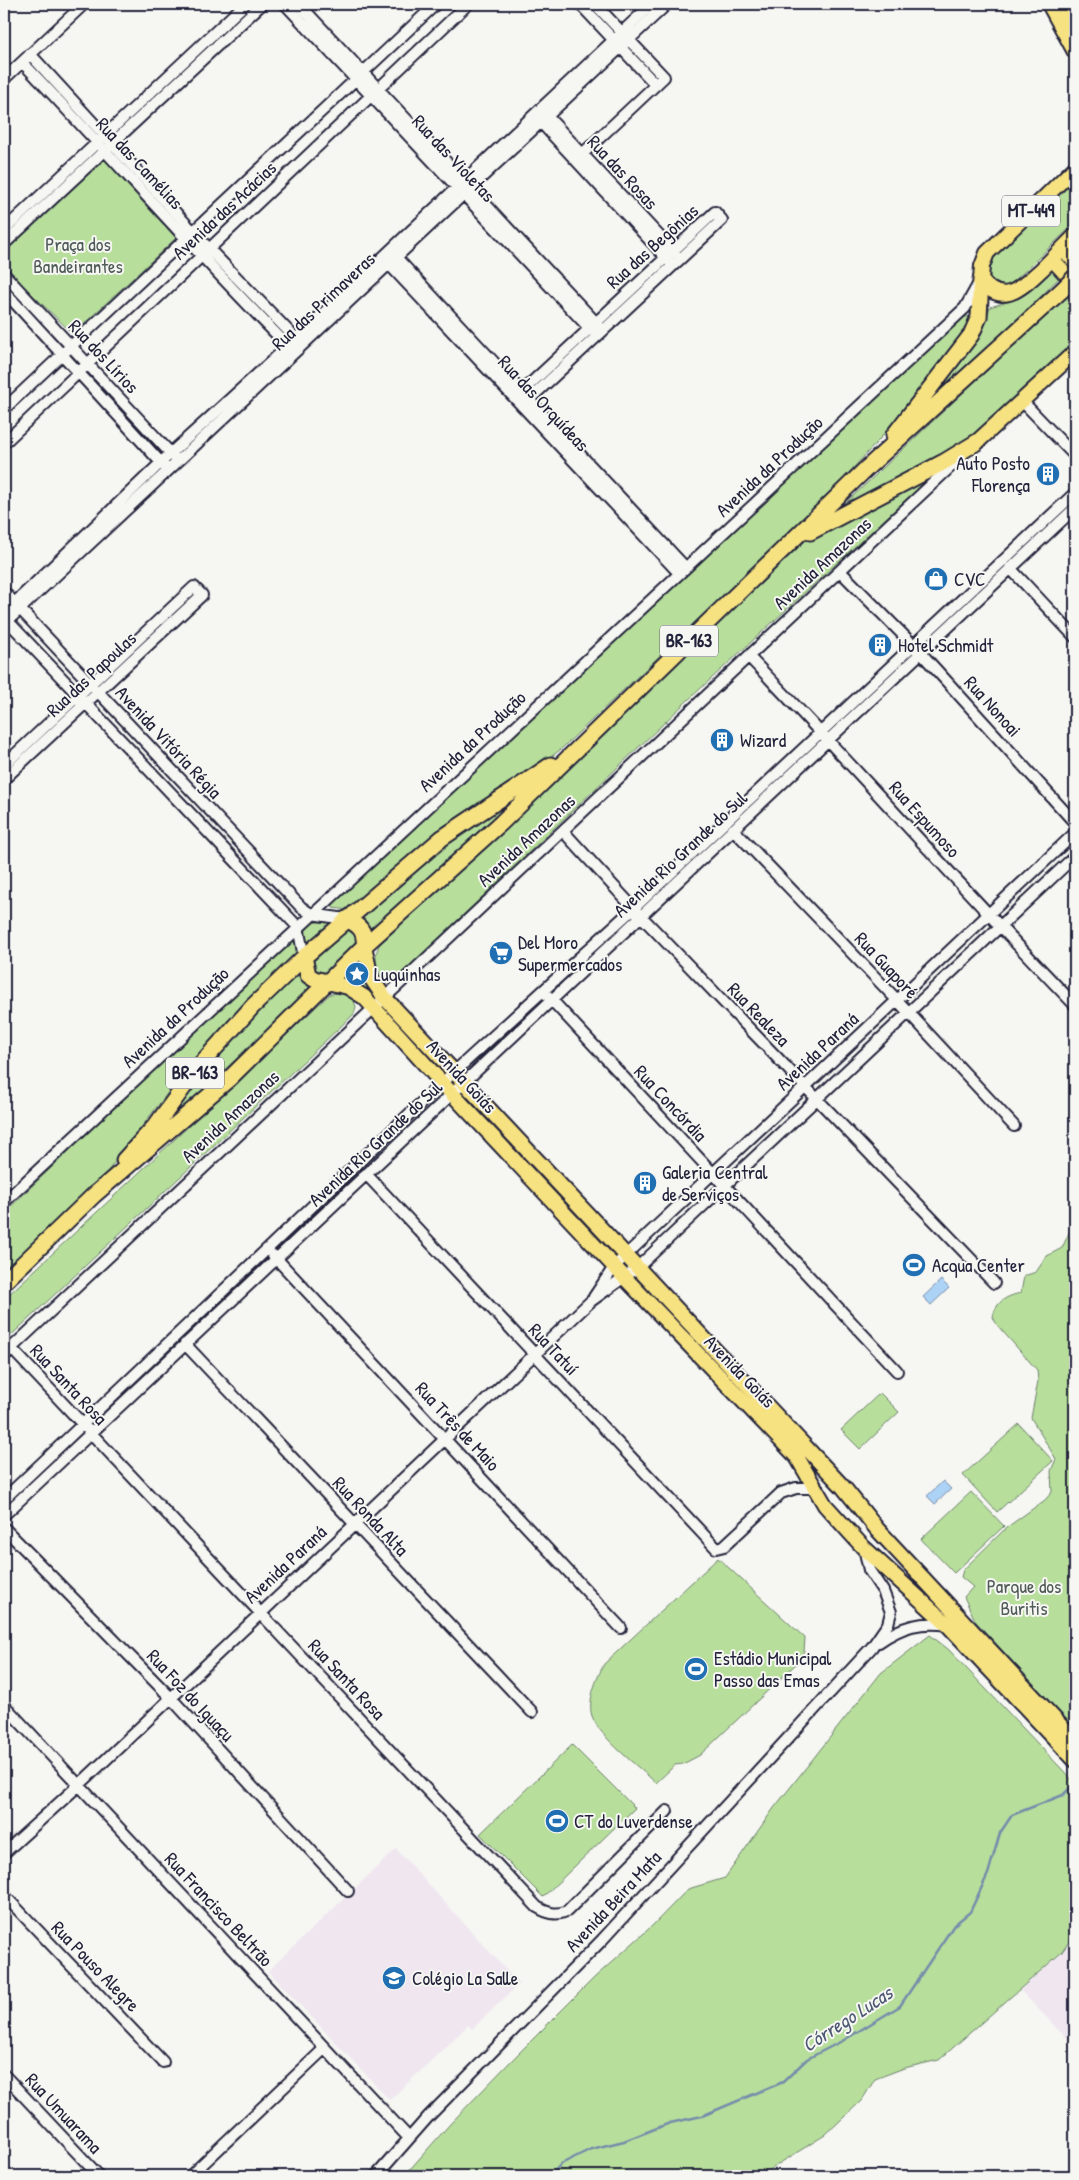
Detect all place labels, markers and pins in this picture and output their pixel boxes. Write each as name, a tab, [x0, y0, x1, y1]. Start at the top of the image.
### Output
place label: Auto Posto Florença	[956, 450, 1031, 498]
building icon: Auto Posto Florença	[1035, 461, 1061, 487]
shop icon: CVC	[923, 566, 949, 592]
place label: CVC	[954, 566, 986, 592]
building icon: Hotel Schmidt	[867, 632, 893, 658]
place label: Hotel Schmidt	[898, 632, 994, 658]
building icon: Wizard	[709, 727, 735, 753]
place label: Wizard	[740, 727, 787, 753]
place label: Del Moro Supermercados	[518, 929, 622, 977]
supermarket icon: Del Moro Supermercados	[488, 940, 514, 966]
place icon: Luquinhas	[344, 961, 370, 987]
place label: Luquinhas	[374, 961, 441, 987]
place label: Galeria Central de Serviços	[662, 1159, 768, 1207]
building icon: Galeria Central de Serviços	[632, 1170, 658, 1196]
sports icon: Acqua Center	[901, 1252, 927, 1278]
place label: Acqua Center	[932, 1252, 1026, 1278]
place label: Estádio Municipal Passo das Emas	[714, 1645, 832, 1693]
sports icon: Estádio Municipal Passo das Emas	[683, 1656, 709, 1682]
sports icon: CT do Luverdense	[544, 1808, 570, 1834]
place label: CT do Luverdense	[574, 1808, 693, 1834]
school or university icon: Colégio La Salle	[381, 1965, 407, 1991]
place label: Colégio La Salle	[412, 1965, 519, 1991]

